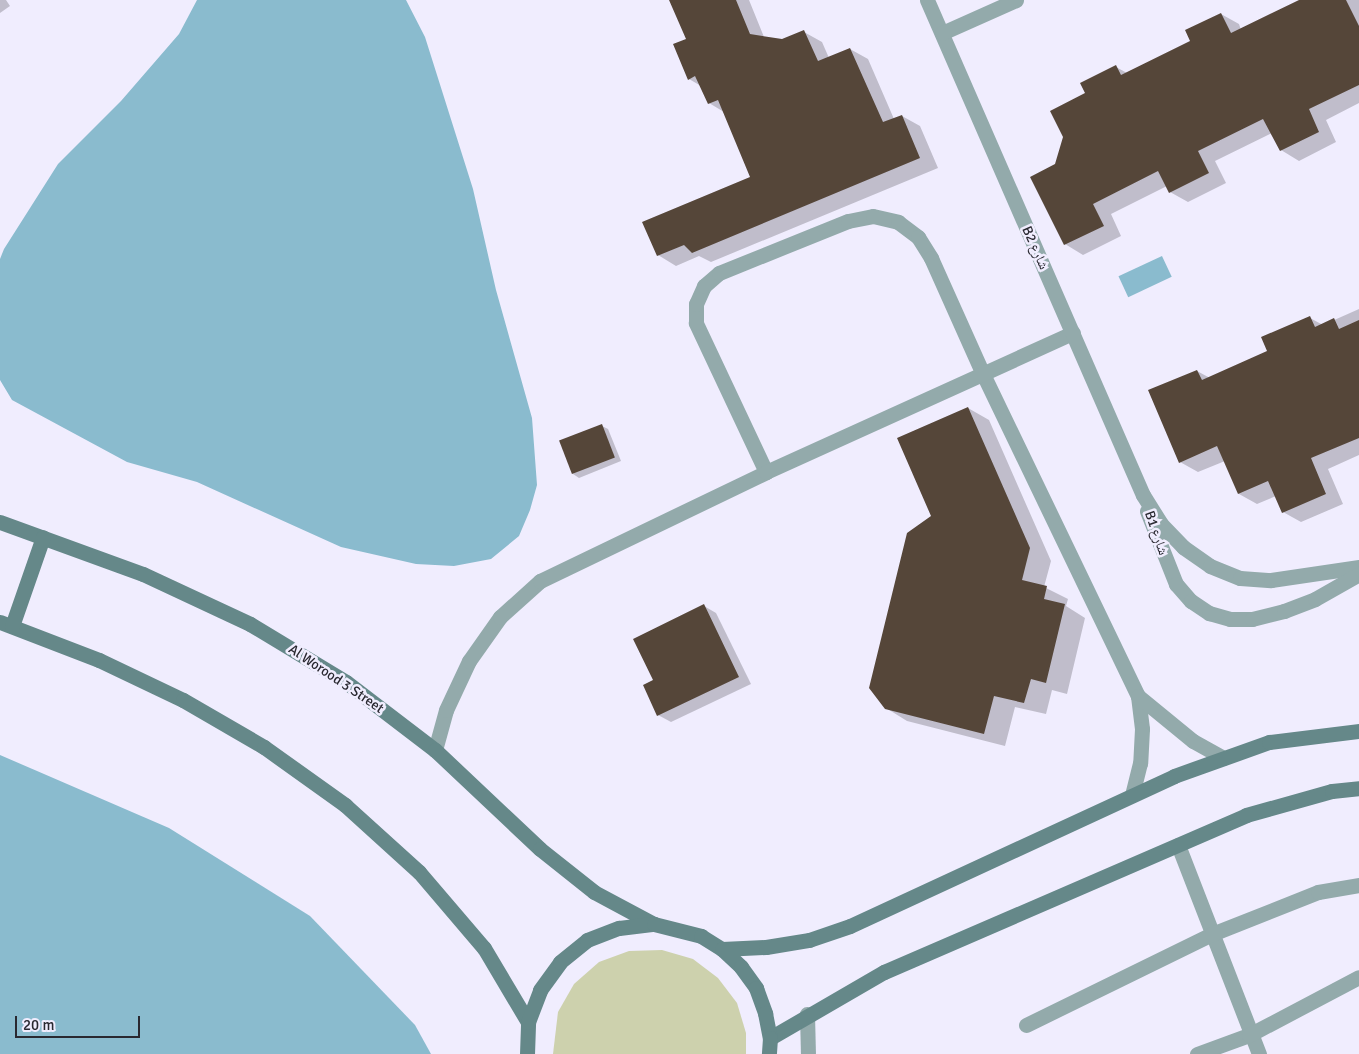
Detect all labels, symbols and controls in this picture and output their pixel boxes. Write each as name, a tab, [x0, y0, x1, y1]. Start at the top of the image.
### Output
street label: B2 شارع	[1018, 224, 1052, 272]
street label: B1 شارع	[1141, 509, 1171, 557]
street label: Al Worood 3 Street	[285, 641, 387, 717]
scale bar	[18, 1006, 142, 1038]
text: 20 m	[23, 1016, 54, 1034]

